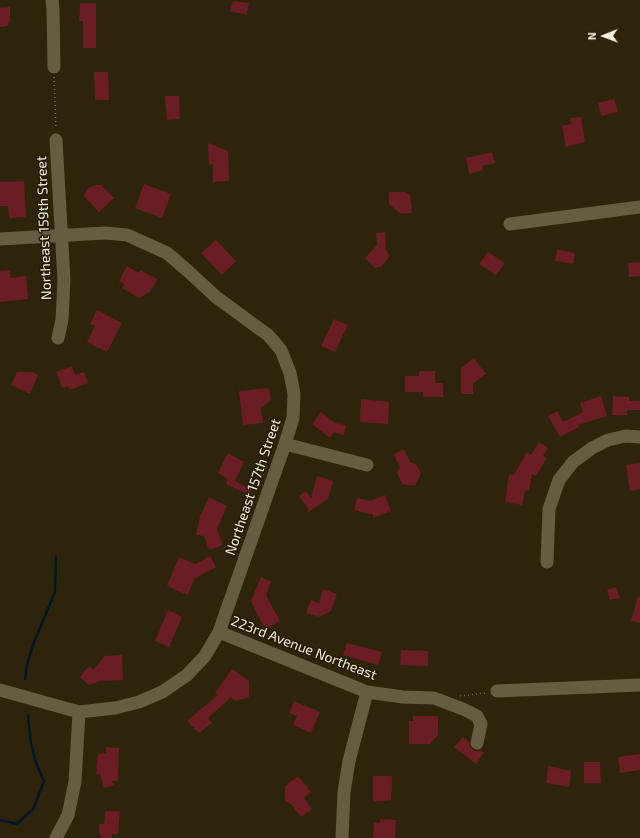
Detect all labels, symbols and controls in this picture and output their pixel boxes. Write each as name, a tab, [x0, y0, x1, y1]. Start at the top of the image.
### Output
north arrow	[584, 16, 624, 56]
text: N	[585, 32, 598, 40]
street label: Northeast 159th Street	[33, 156, 55, 300]
street label: Northeast 157th Street	[222, 416, 284, 558]
street label: 223rd Avenue Northeast	[229, 612, 379, 684]

